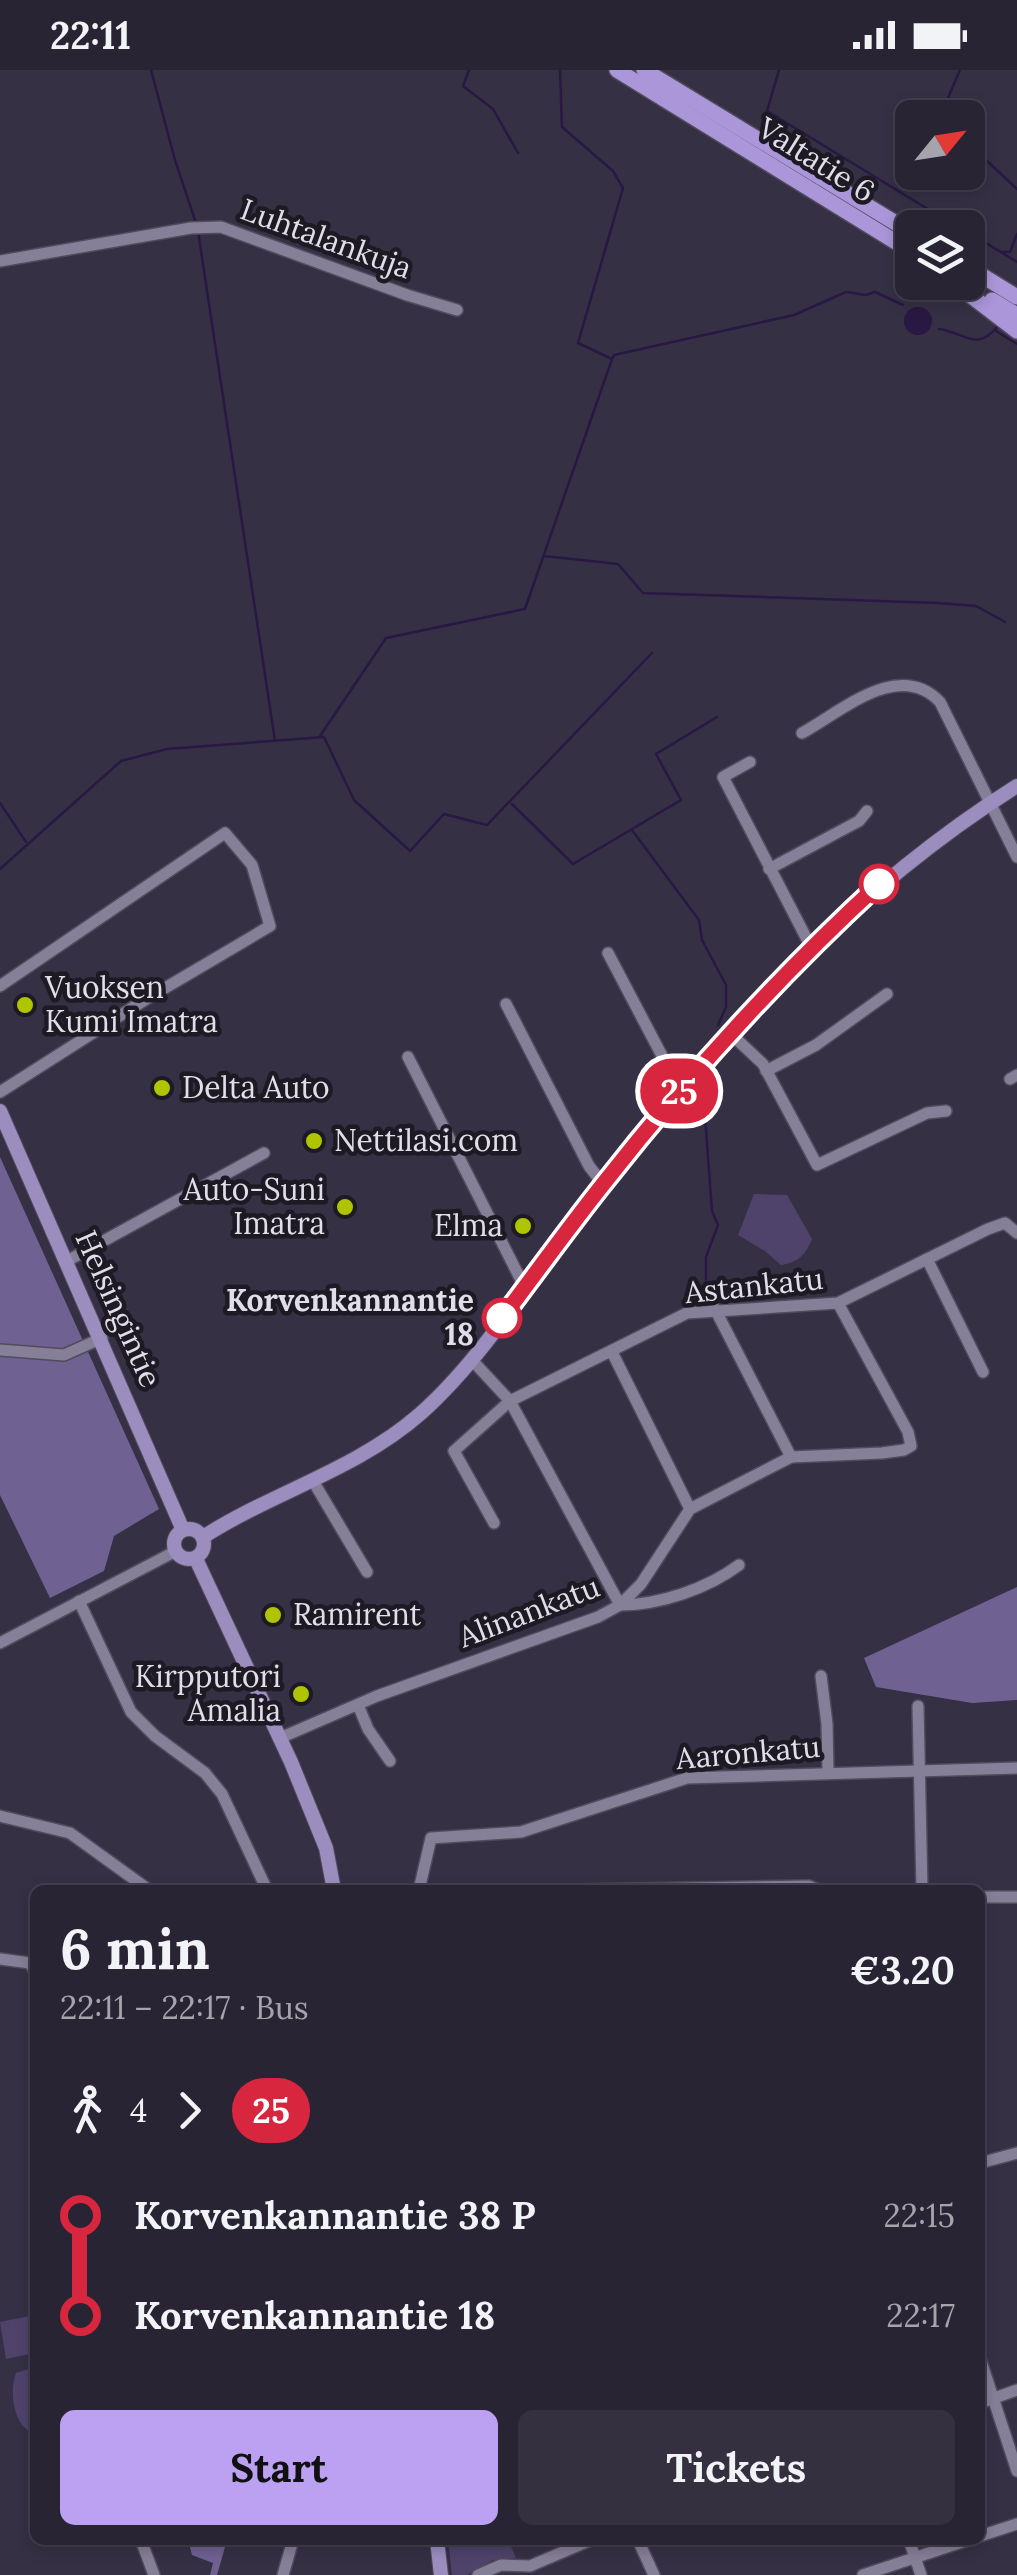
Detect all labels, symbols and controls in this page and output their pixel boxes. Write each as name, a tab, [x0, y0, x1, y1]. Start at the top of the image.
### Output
text: 22:11	[50, 11, 131, 59]
north arrow	[895, 100, 985, 190]
map controls	[895, 100, 985, 300]
street label: Valtatie 6	[750, 108, 882, 210]
street label: Luhtalankuja	[235, 190, 417, 288]
button: layers	[895, 210, 985, 300]
unlabelled marker	[860, 865, 898, 903]
place label: Vuoksen Kumi Imatra	[44, 968, 218, 1040]
marker: Vuoksen Kumi Imatra	[14, 994, 36, 1016]
line badge: 25	[634, 1058, 724, 1124]
place label: Delta Auto	[182, 1068, 330, 1106]
text: 25	[660, 1069, 698, 1114]
marker: Delta Auto	[151, 1077, 173, 1099]
place label: Nettilasi.com	[334, 1121, 518, 1159]
marker: Nettilasi.com	[303, 1130, 325, 1152]
place label: Auto-Suni Imatra	[183, 1170, 325, 1242]
marker: Auto-Suni Imatra	[334, 1196, 356, 1218]
place label: Elma	[434, 1206, 503, 1244]
marker: Elma	[512, 1215, 534, 1237]
street label: Helsingintie	[67, 1224, 170, 1393]
street label: Astankatu	[682, 1259, 825, 1311]
place label: Korvenkannantie 18	[226, 1281, 474, 1353]
marker: Korvenkannantie 18	[483, 1299, 521, 1337]
street label: Alinankatu	[452, 1567, 605, 1656]
place label: Ramirent	[293, 1595, 422, 1633]
marker: Ramirent	[262, 1604, 284, 1626]
place label: Kirpputori Amalia	[135, 1657, 281, 1729]
marker: Kirpputori Amalia	[290, 1683, 312, 1705]
street label: Aaronkatu	[673, 1727, 822, 1777]
text: 6 min	[60, 1914, 210, 1984]
text: €3.20	[850, 1946, 955, 1994]
text: 22:11 – 22:17 · Bus	[60, 1987, 309, 2028]
icon: walk	[60, 2083, 115, 2138]
icon: forward	[162, 2083, 217, 2138]
text: 25	[252, 2088, 290, 2133]
text: 4	[130, 2090, 147, 2131]
text: Korvenkannantie 38 P	[134, 2191, 535, 2239]
text: 22:15	[884, 2195, 955, 2236]
text: Korvenkannantie 18	[134, 2291, 495, 2339]
text: 22:17	[886, 2295, 955, 2336]
button: Start	[60, 2410, 498, 2525]
button: Tickets	[518, 2410, 955, 2525]

